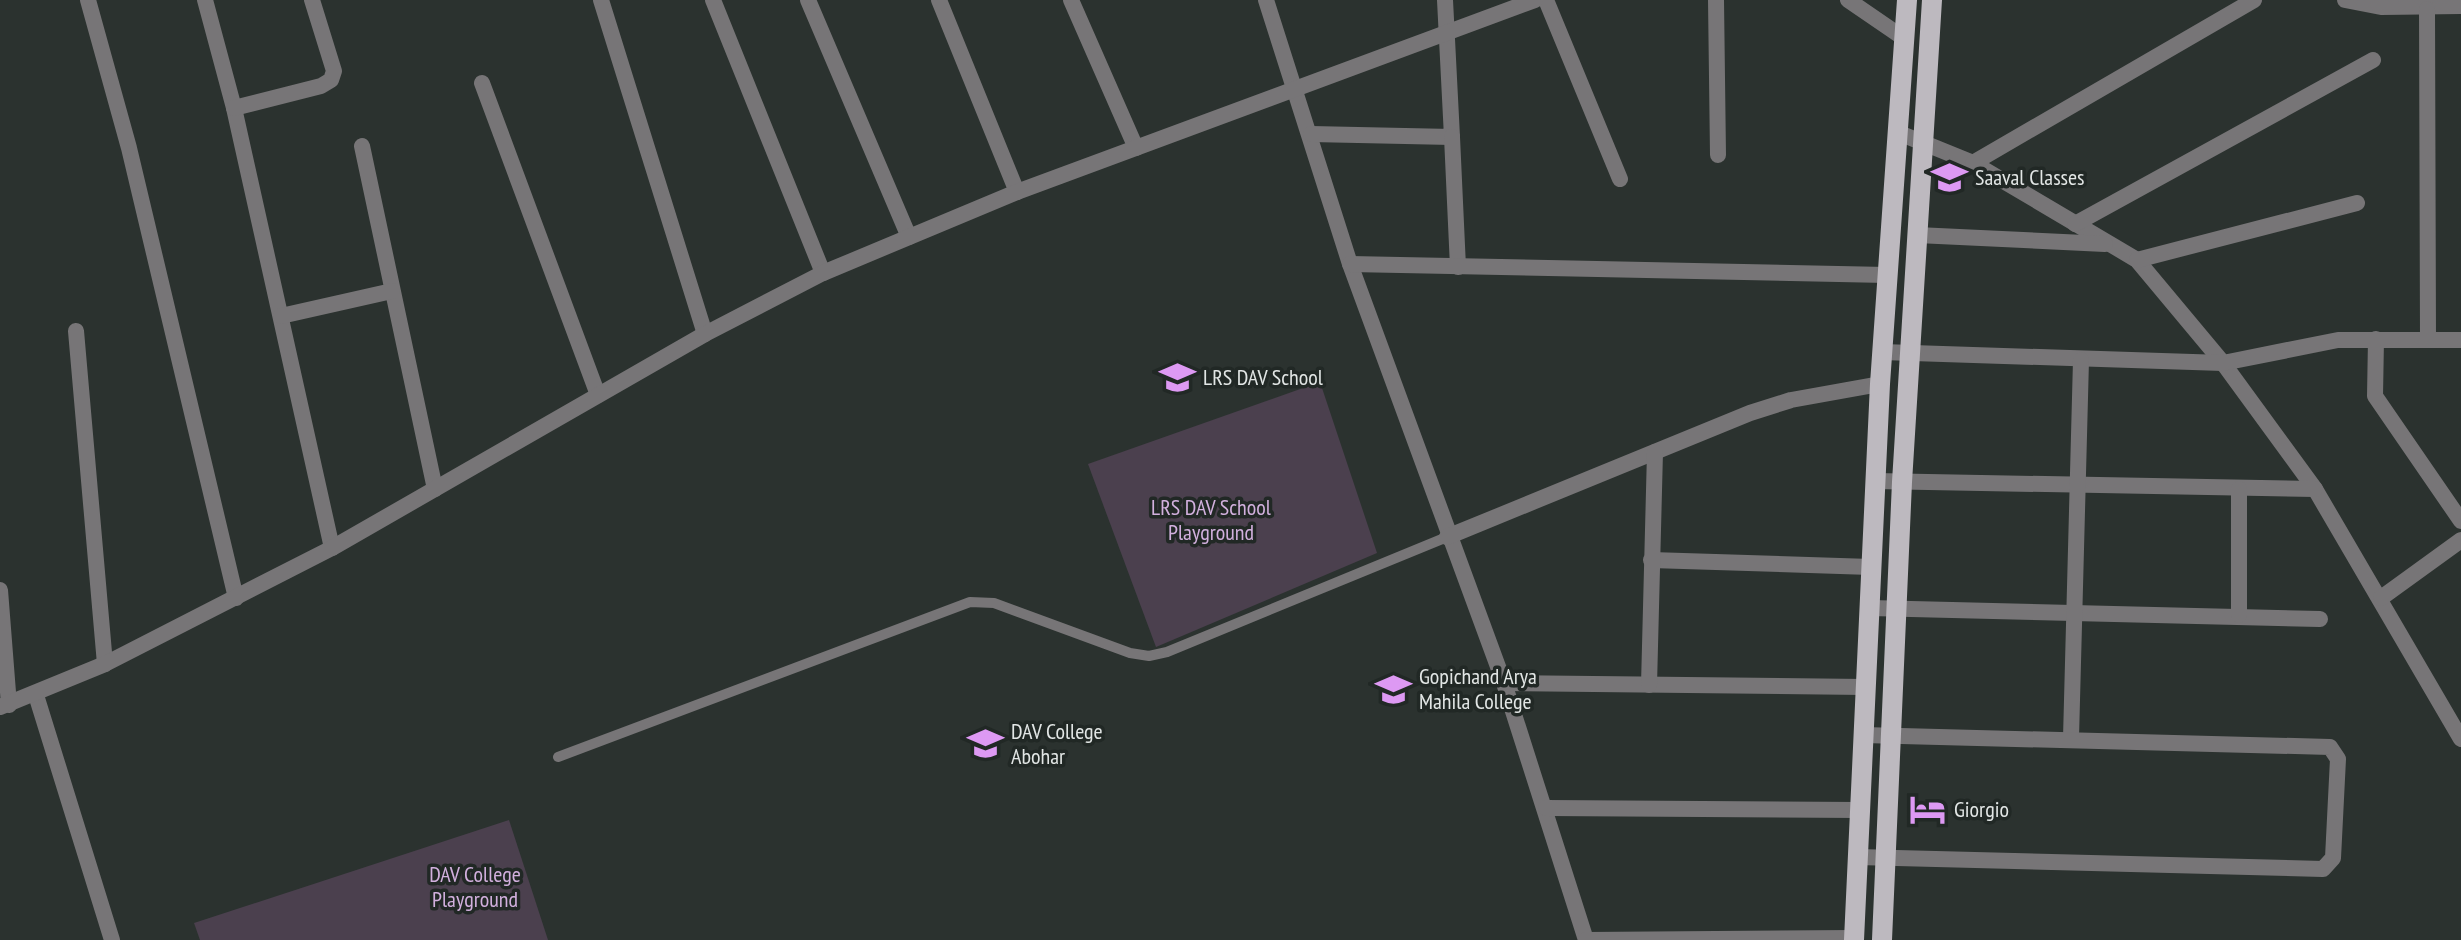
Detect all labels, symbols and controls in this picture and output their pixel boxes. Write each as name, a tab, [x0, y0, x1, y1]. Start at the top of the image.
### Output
school or university icon: Saaval Classes	[1930, 158, 1968, 196]
place label: Saaval Classes	[1975, 163, 2085, 191]
school or university icon: LRS DAV School	[1158, 358, 1196, 396]
place label: LRS DAV School	[1203, 363, 1324, 391]
park label: LRS DAV School Playground	[1151, 493, 1272, 546]
place label: Gopichand Arya Mahila College	[1419, 662, 1537, 715]
school or university icon: Gopichand Arya Mahila College	[1374, 670, 1412, 708]
place label: DAV College Abohar	[1011, 717, 1103, 770]
school or university icon: DAV College Abohar	[966, 725, 1004, 763]
hotel icon: Giorgio	[1909, 790, 1947, 828]
place label: Giorgio	[1954, 795, 2009, 823]
park label: DAV College Playground	[429, 860, 521, 913]

